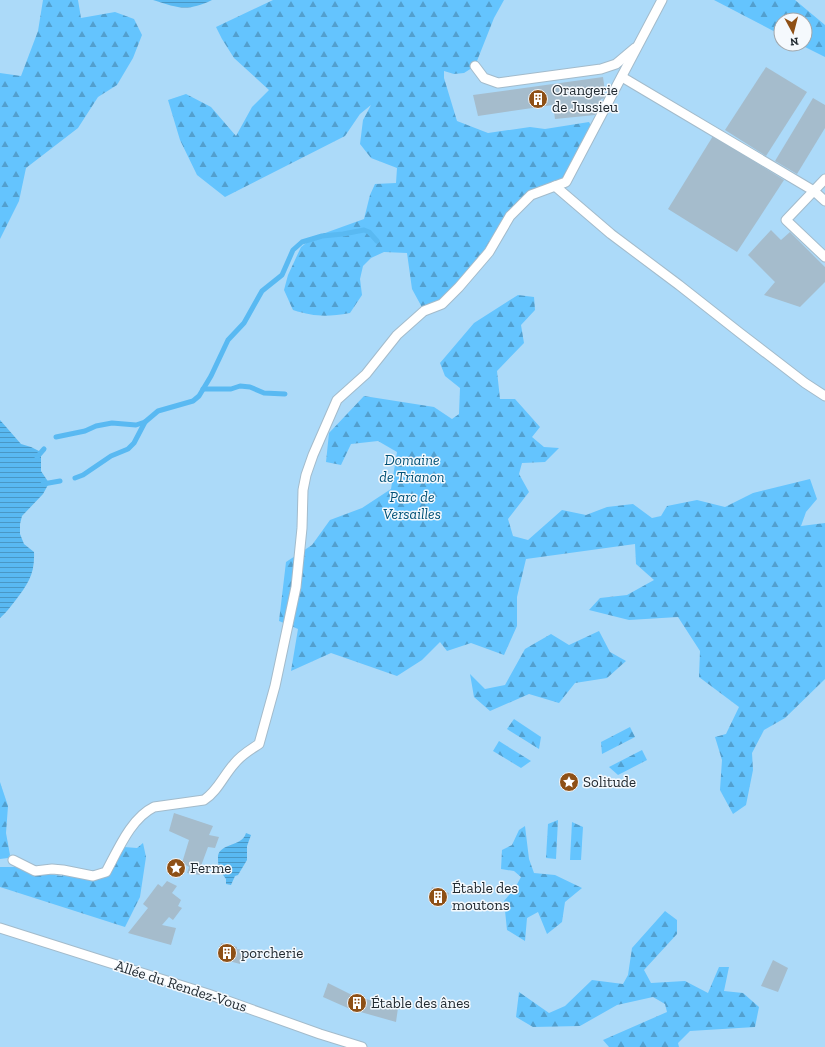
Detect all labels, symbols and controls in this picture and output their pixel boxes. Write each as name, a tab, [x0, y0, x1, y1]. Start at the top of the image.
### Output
north arrow	[773, 12, 813, 52]
text: N	[789, 34, 799, 48]
place label: Orangerie de Jussieu	[552, 81, 619, 116]
building icon: Orangerie de Jussieu	[527, 88, 549, 110]
park label: Domaine de Trianon	[379, 451, 445, 486]
park label: Parc de Versailles	[383, 488, 441, 523]
place icon: Solitude	[558, 771, 580, 793]
place label: Solitude	[583, 773, 636, 791]
place icon: Ferme	[165, 857, 187, 879]
place label: Ferme	[190, 859, 231, 877]
place label: Étable des moutons	[452, 879, 518, 914]
building icon: Étable des moutons	[427, 886, 449, 908]
building icon: porcherie	[216, 942, 238, 964]
place label: porcherie	[241, 944, 303, 962]
street label: Allée du Rendez-Vous	[113, 956, 249, 1016]
building icon: Étable des ânes	[346, 992, 368, 1014]
place label: Étable des ânes	[371, 994, 470, 1012]

